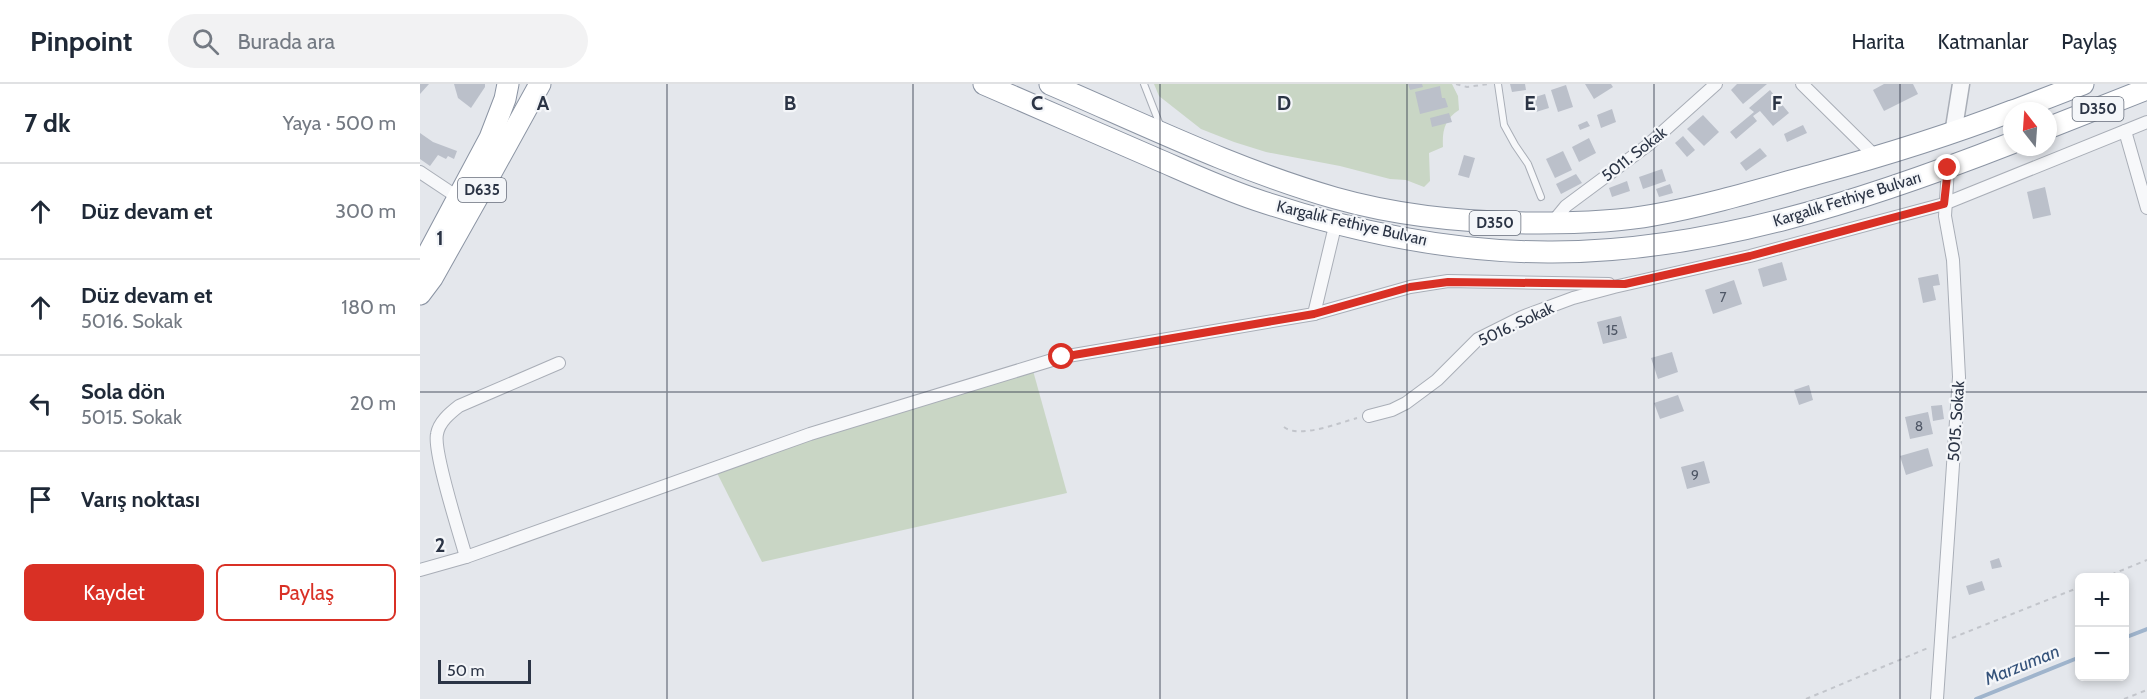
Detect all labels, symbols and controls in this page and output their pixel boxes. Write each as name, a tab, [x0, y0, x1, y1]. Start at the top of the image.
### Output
search box	[168, 14, 588, 68]
text: Pinpoint	[30, 24, 132, 58]
icon: search	[189, 25, 222, 58]
text: Burada ara	[237, 28, 335, 55]
text: Harita	[1852, 29, 1905, 54]
text: Katmanlar	[1938, 29, 2028, 54]
text: Paylaş	[2061, 29, 2117, 54]
text: A	[537, 91, 550, 115]
text: B	[784, 91, 796, 115]
text: C	[1031, 91, 1043, 115]
text: D	[1277, 91, 1291, 115]
text: E	[1524, 91, 1536, 115]
text: F	[1772, 91, 1783, 115]
road number: D350	[2072, 97, 2124, 121]
north arrow	[2003, 102, 2057, 156]
text: 7 dk	[24, 107, 71, 139]
text: Yaya · 500 m	[283, 111, 396, 135]
street label: 5011. Sokak	[1598, 122, 1671, 185]
route end	[1934, 154, 1960, 180]
street label: Kargalık Fethiye Bulvarı	[1771, 167, 1923, 231]
road number: D635	[458, 178, 506, 202]
icon: ahead	[24, 195, 57, 228]
street label: Kargalık Fethiye Bulvarı	[1275, 196, 1429, 250]
text: Düz devam et	[81, 198, 213, 225]
text: 300 m	[335, 199, 396, 223]
road number: D350	[1470, 211, 1520, 235]
text: 1	[436, 226, 444, 250]
text: Düz devam et	[81, 282, 213, 309]
house number: 7	[1719, 288, 1727, 306]
icon: ahead	[24, 291, 57, 324]
text: 180 m	[341, 295, 396, 319]
street label: 5016. Sokak	[1475, 298, 1558, 350]
text: 5016. Sokak	[81, 309, 182, 333]
house number: 15	[1606, 321, 1618, 339]
route start	[1048, 343, 1074, 369]
text: Sola dön	[81, 378, 165, 405]
street label: 5015. Sokak	[1944, 379, 1968, 462]
icon: left	[24, 387, 57, 420]
text: 20 m	[350, 391, 396, 415]
text: 5015. Sokak	[81, 405, 182, 429]
house number: 8	[1915, 417, 1923, 435]
house number: 9	[1691, 466, 1699, 484]
icon: arrive	[24, 483, 57, 516]
text: Varış noktası	[81, 486, 200, 513]
text: 2	[435, 533, 445, 557]
button: Kaydet	[24, 564, 204, 621]
button: Paylaş	[216, 564, 396, 621]
map controls	[2075, 573, 2129, 681]
button: +	[2075, 573, 2129, 627]
button: −	[2075, 627, 2129, 681]
water label: Marzuman	[1980, 640, 2063, 690]
scale bar	[438, 657, 531, 684]
text: 50 m	[447, 661, 484, 680]

